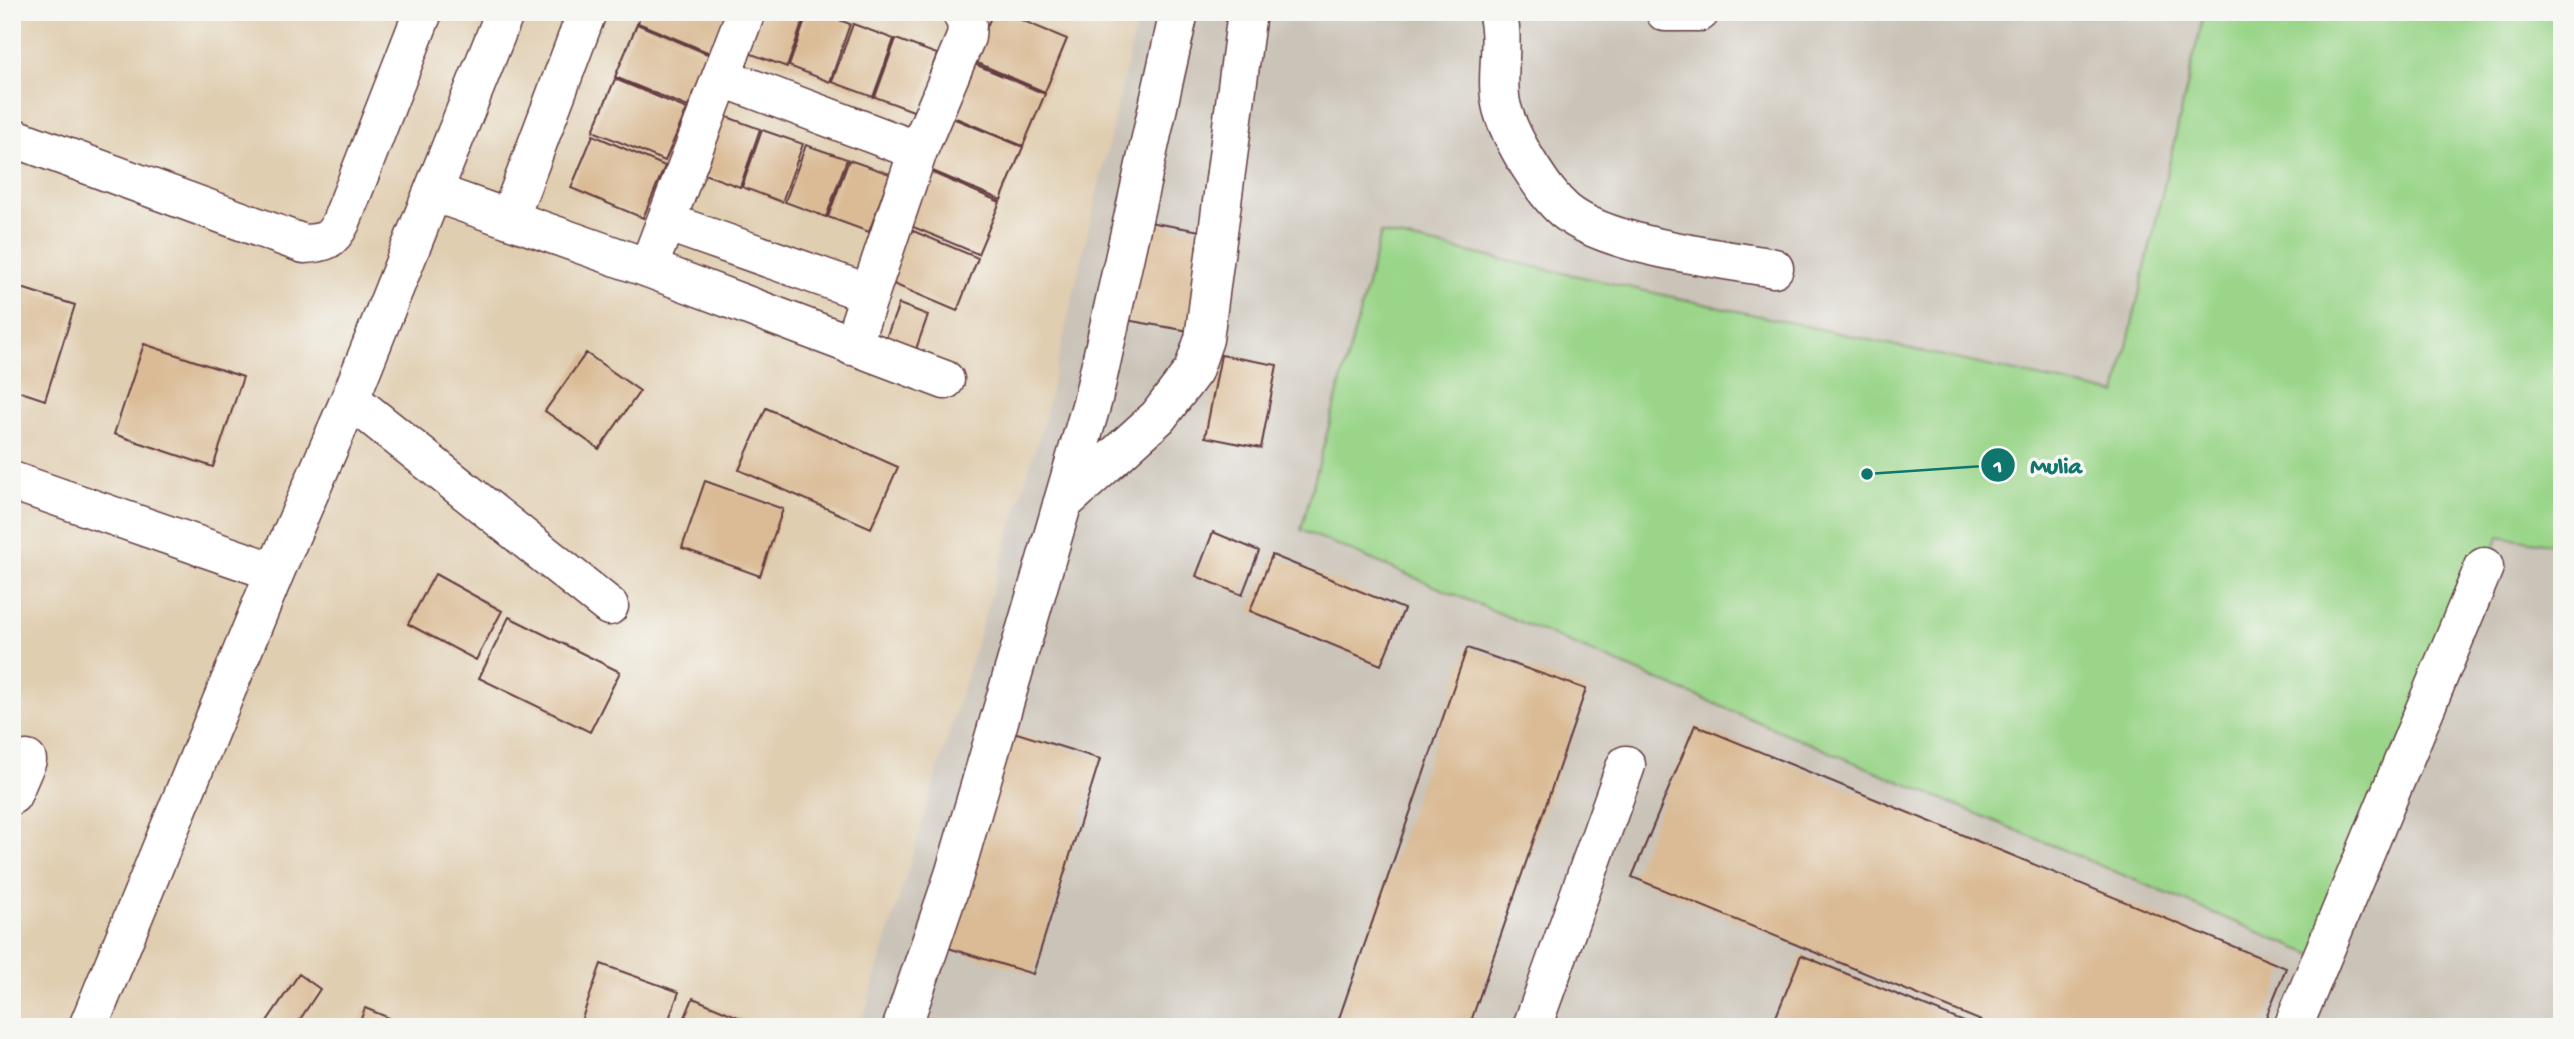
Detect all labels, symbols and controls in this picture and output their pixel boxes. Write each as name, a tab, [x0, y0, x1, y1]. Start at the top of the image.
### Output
callout: Mulia	[1981, 443, 2095, 488]
text: Mulia	[2030, 454, 2084, 483]
text: 1	[1993, 456, 2002, 481]

